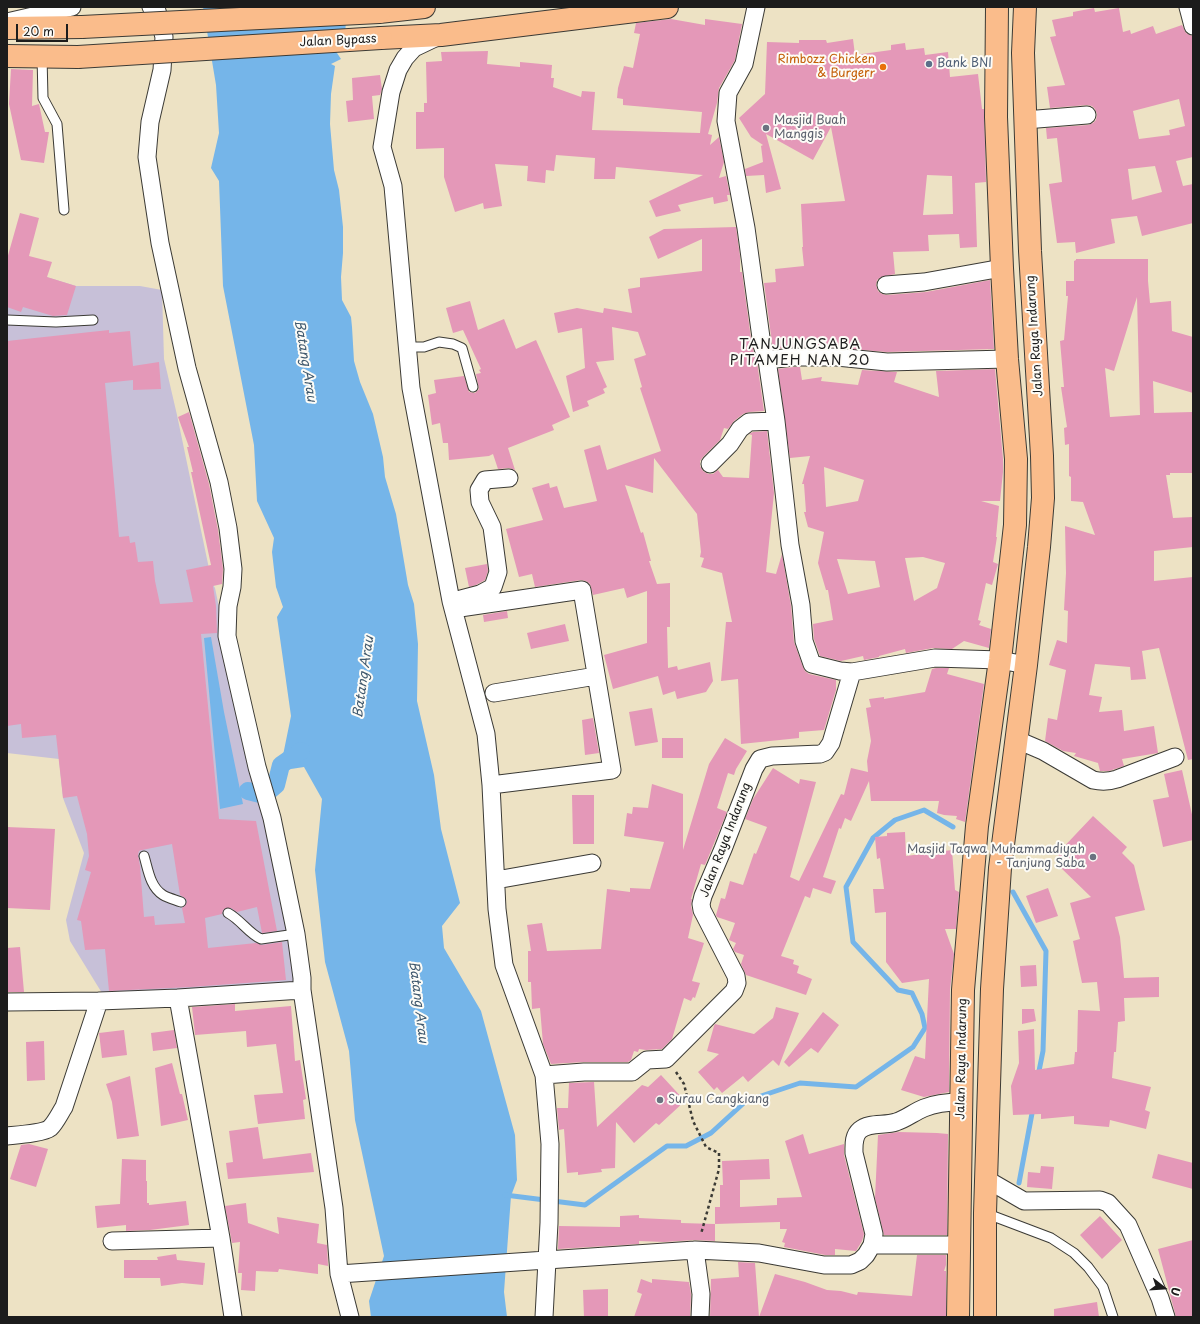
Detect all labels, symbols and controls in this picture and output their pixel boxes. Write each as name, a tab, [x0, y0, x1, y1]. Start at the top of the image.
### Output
scale bar	[18, 16, 70, 42]
text: 20 m	[23, 22, 54, 40]
street label: Jalan Bypass	[299, 32, 377, 50]
place label: Rimbozz Chicken & Burgerr	[777, 53, 875, 81]
place label: Bank BNI	[937, 57, 992, 71]
marker: Bank BNI	[924, 59, 934, 69]
marker: Rimbozz Chicken & Burgerr	[878, 62, 888, 72]
place label: Masjid Buah Manggis	[774, 114, 846, 142]
marker: Masjid Buah Manggis	[761, 123, 771, 133]
street label: Jalan Raya Indarung	[1024, 275, 1046, 397]
water label: Batang Arau	[291, 319, 319, 403]
district label: TANJUNGSABA PITAMEH NAN 20	[730, 337, 870, 370]
water label: Batang Arau	[351, 635, 377, 719]
street label: Jalan Raya Indarung	[698, 781, 754, 899]
place label: Masjid Taqwa Muhammadiyah - Tanjung Saba	[907, 843, 1085, 871]
marker: Masjid Taqwa Muhammadiyah - Tanjung Saba	[1088, 852, 1098, 862]
water label: Batang Arau	[405, 960, 431, 1044]
street label: Jalan Raya Indarung	[954, 998, 970, 1120]
place label: Surau Cangkiang	[668, 1093, 769, 1107]
marker: Surau Cangkiang	[655, 1095, 665, 1105]
north arrow	[1144, 1268, 1184, 1308]
text: U	[1167, 1285, 1185, 1298]

